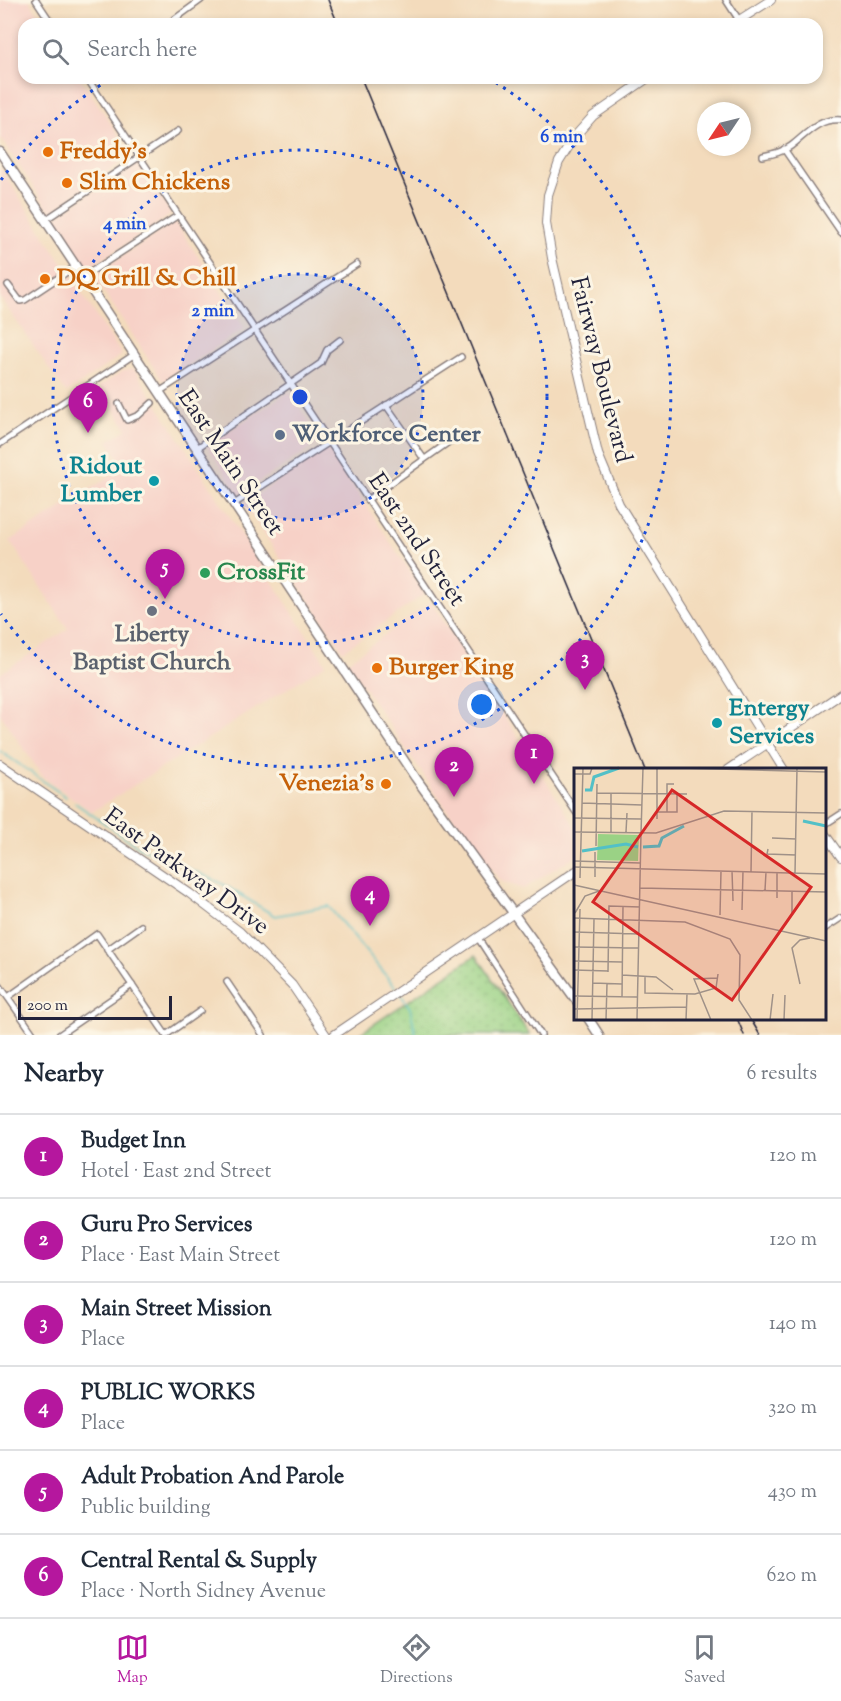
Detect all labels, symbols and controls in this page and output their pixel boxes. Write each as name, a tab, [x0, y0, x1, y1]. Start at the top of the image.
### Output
search box	[18, 18, 823, 84]
icon: search	[39, 35, 72, 68]
text: Search here	[87, 35, 197, 67]
north arrow	[697, 102, 751, 156]
text: 6 min	[540, 125, 584, 151]
place label: Freddy's	[60, 135, 147, 169]
marker: Freddy's	[41, 145, 55, 159]
place label: Slim Chickens	[79, 166, 230, 200]
marker: Slim Chickens	[60, 176, 74, 190]
text: 4 min	[102, 212, 147, 238]
place label: DQ Grill & Chill	[57, 262, 237, 296]
marker: DQ Grill & Chill	[38, 272, 52, 286]
street label: Fairway Boulevard	[560, 273, 640, 467]
text: 2 min	[192, 299, 235, 325]
street label: East Main Street	[169, 383, 291, 543]
pin: 6	[68, 384, 107, 433]
centre of rings	[290, 387, 310, 407]
place label: Workforce Center	[292, 418, 482, 452]
marker: Workforce Center	[273, 428, 287, 442]
place label: Ridout Lumber	[61, 450, 143, 512]
street label: East 2nd Street	[359, 467, 473, 613]
marker: Ridout Lumber	[147, 474, 161, 488]
pin: 5	[146, 550, 184, 599]
place label: CrossFit	[217, 556, 306, 590]
marker: CrossFit	[198, 566, 212, 580]
marker: Liberty Baptist Church	[145, 604, 159, 618]
place label: Liberty Baptist Church	[73, 618, 232, 680]
pin: 3	[566, 640, 604, 690]
place label: Burger King	[389, 651, 514, 685]
marker: Burger King	[370, 661, 384, 675]
your location	[467, 690, 496, 719]
place label: Entergy Services	[729, 692, 814, 754]
marker: Entergy Services	[710, 716, 724, 730]
pin: 1	[514, 734, 554, 784]
pin: 2	[434, 748, 474, 797]
place label: Venezia's	[279, 767, 374, 801]
inset map	[574, 768, 826, 1020]
marker: Venezia's	[379, 777, 393, 791]
street label: East Parkway Drive	[96, 800, 276, 944]
pin: 4	[350, 876, 389, 926]
scale bar	[18, 993, 172, 1020]
text: 200 m	[27, 995, 68, 1018]
text: Nearby	[24, 1056, 104, 1093]
text: 6 results	[747, 1060, 817, 1089]
text: Budget Inn	[81, 1126, 186, 1158]
text: 1	[40, 1142, 47, 1171]
text: 120 m	[769, 1142, 817, 1171]
text: Hotel · East 2nd Street	[81, 1158, 271, 1187]
text: Guru Pro Services	[81, 1210, 252, 1242]
text: 2	[39, 1226, 48, 1255]
text: 120 m	[769, 1226, 817, 1255]
text: Place · East Main Street	[81, 1242, 280, 1271]
text: Main Street Mission	[81, 1294, 272, 1326]
text: 3	[39, 1310, 48, 1339]
text: 140 m	[769, 1310, 817, 1339]
text: Place	[81, 1326, 125, 1355]
text: PUBLIC WORKS	[81, 1378, 255, 1410]
text: 4	[38, 1394, 49, 1423]
text: 320 m	[768, 1394, 817, 1423]
text: Place	[81, 1410, 125, 1439]
text: Adult Probation And Parole	[81, 1462, 344, 1494]
text: 5	[40, 1478, 47, 1507]
text: 430 m	[768, 1478, 817, 1507]
text: Public building	[81, 1494, 211, 1523]
text: Central Rental & Supply	[81, 1546, 317, 1578]
text: 6	[39, 1562, 48, 1591]
text: 620 m	[767, 1562, 817, 1591]
text: Place · North Sidney Avenue	[81, 1578, 326, 1607]
tab: Map	[116, 1631, 149, 1690]
tab: Directions	[380, 1631, 453, 1690]
tab: Saved	[684, 1631, 725, 1690]

